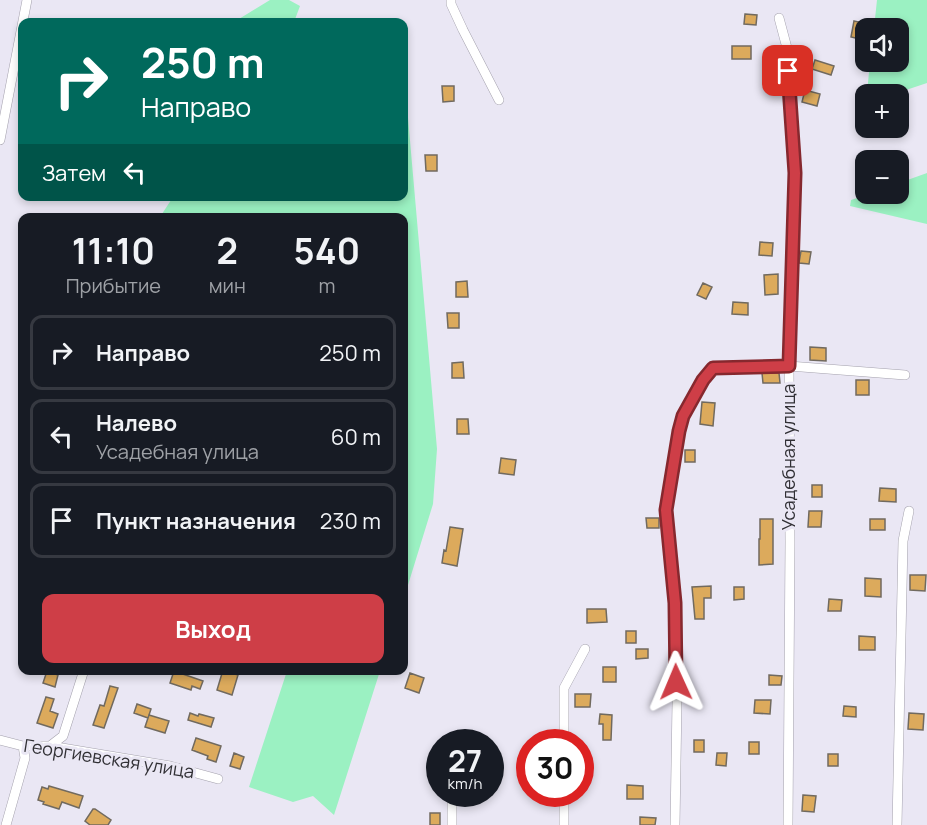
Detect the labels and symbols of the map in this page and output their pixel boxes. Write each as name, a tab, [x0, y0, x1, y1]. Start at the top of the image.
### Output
pin	[762, 45, 813, 96]
street label: Усадебная улица	[776, 384, 800, 530]
position arrow	[644, 650, 708, 714]
speed limit sign: 30	[516, 729, 594, 807]
street label: Георгиевская улица	[22, 733, 196, 783]

